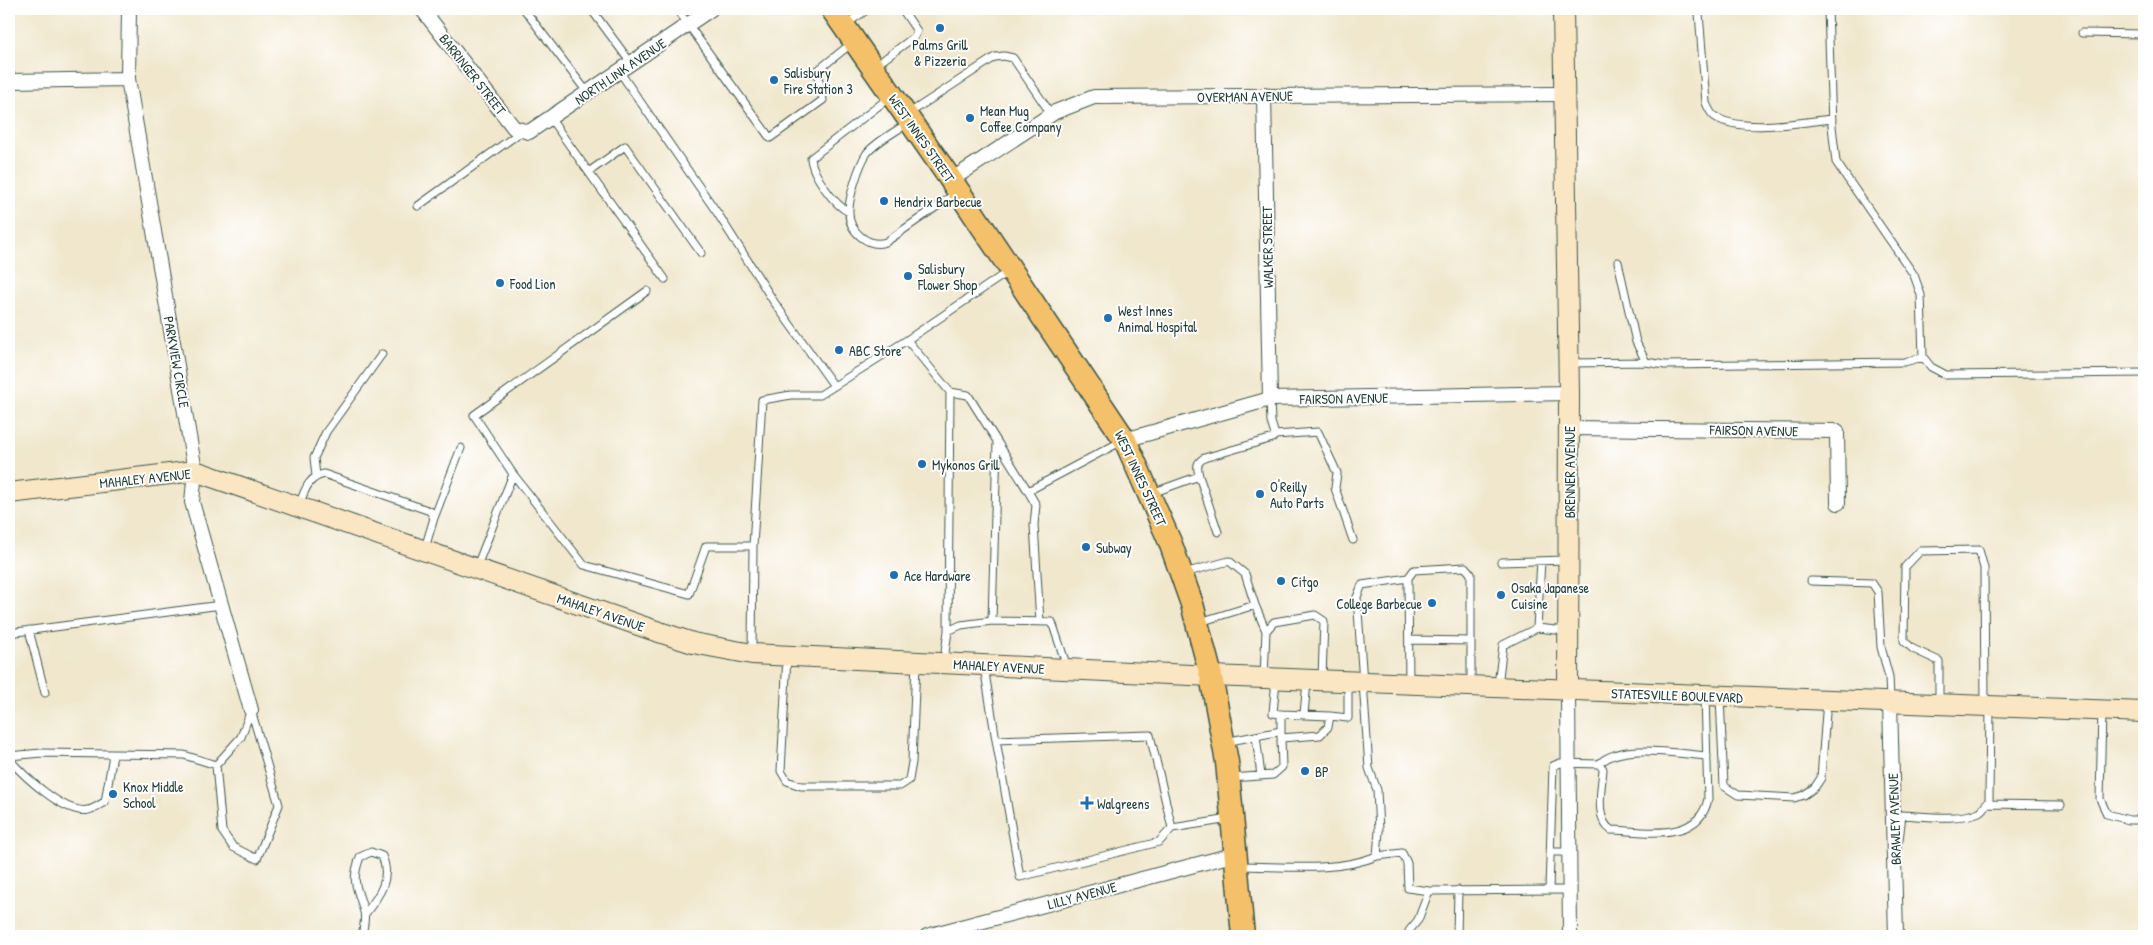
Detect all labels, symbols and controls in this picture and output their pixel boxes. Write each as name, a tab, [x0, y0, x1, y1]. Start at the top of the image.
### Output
marker: Palms Grill & Pizzeria	[934, 22, 946, 34]
street label: BARRINGER STREET	[435, 29, 511, 119]
street label: NORTH LINK AVENUE	[570, 33, 670, 109]
place label: Palms Grill & Pizzeria	[912, 35, 969, 70]
place label: Salisbury Fire Station 3	[783, 63, 853, 98]
marker: Salisbury Fire Station 3	[768, 74, 780, 86]
street label: OVERMAN AVENUE	[1197, 86, 1293, 106]
street label: WEST INNES STREET	[885, 90, 960, 186]
place label: Mean Mug Coffee Company	[980, 101, 1062, 137]
marker: Mean Mug Coffee Company	[964, 112, 976, 124]
place label: Hendrix Barbecue	[894, 192, 982, 211]
marker: Hendrix Barbecue	[878, 195, 890, 207]
street label: WALKER STREET	[1257, 205, 1277, 288]
place label: Salisbury Flower Shop	[917, 259, 977, 295]
marker: Salisbury Flower Shop	[902, 270, 914, 282]
place label: Food Lion	[509, 274, 556, 293]
marker: Food Lion	[494, 277, 506, 289]
place label: West Innes Animal Hospital	[1118, 301, 1197, 337]
marker: West Innes Animal Hospital	[1102, 312, 1114, 324]
street label: PARKVIEW CIRCLE	[160, 315, 194, 409]
place label: ABC Store	[849, 341, 902, 360]
marker: ABC Store	[833, 344, 845, 356]
street label: FAIRSON AVENUE	[1298, 388, 1389, 408]
street label: FAIRSON AVENUE	[1708, 420, 1799, 440]
street label: BRENNER AVENUE	[1560, 426, 1579, 518]
street label: WEST INNES STREET	[1111, 427, 1172, 529]
place label: Mykonos Grill	[932, 455, 1001, 475]
marker: Mykonos Grill	[916, 458, 928, 470]
street label: MAHALEY AVENUE	[98, 464, 192, 492]
place label: O'Reilly Auto Parts	[1270, 477, 1324, 512]
marker: O'Reilly Auto Parts	[1254, 488, 1266, 500]
place label: Subway	[1096, 538, 1132, 558]
marker: Subway	[1080, 541, 1092, 553]
place label: Ace Hardware	[904, 566, 971, 585]
marker: Ace Hardware	[888, 569, 900, 581]
place label: Citgo	[1291, 572, 1319, 592]
marker: Citgo	[1275, 575, 1287, 587]
place label: Osaka Japanese Cuisine	[1511, 578, 1590, 613]
street label: MAHALEY AVENUE	[555, 588, 647, 636]
marker: Osaka Japanese Cuisine	[1495, 589, 1507, 601]
place label: College Barbecue	[1336, 594, 1422, 614]
marker: College Barbecue	[1426, 597, 1438, 609]
street label: MAHALEY AVENUE	[953, 654, 1045, 678]
street label: STATESVILLE BOULEVARD	[1611, 683, 1743, 707]
place label: BP	[1315, 762, 1329, 781]
marker: BP	[1299, 765, 1311, 777]
street label: BRAWLEY AVENUE	[1883, 773, 1905, 865]
place label: Knox Middle School	[123, 777, 184, 812]
marker: Knox Middle School	[107, 788, 119, 800]
place label: Walgreens	[1097, 794, 1149, 814]
marker: Walgreens	[1081, 797, 1093, 809]
street label: LILLY AVENUE	[1045, 877, 1119, 913]

